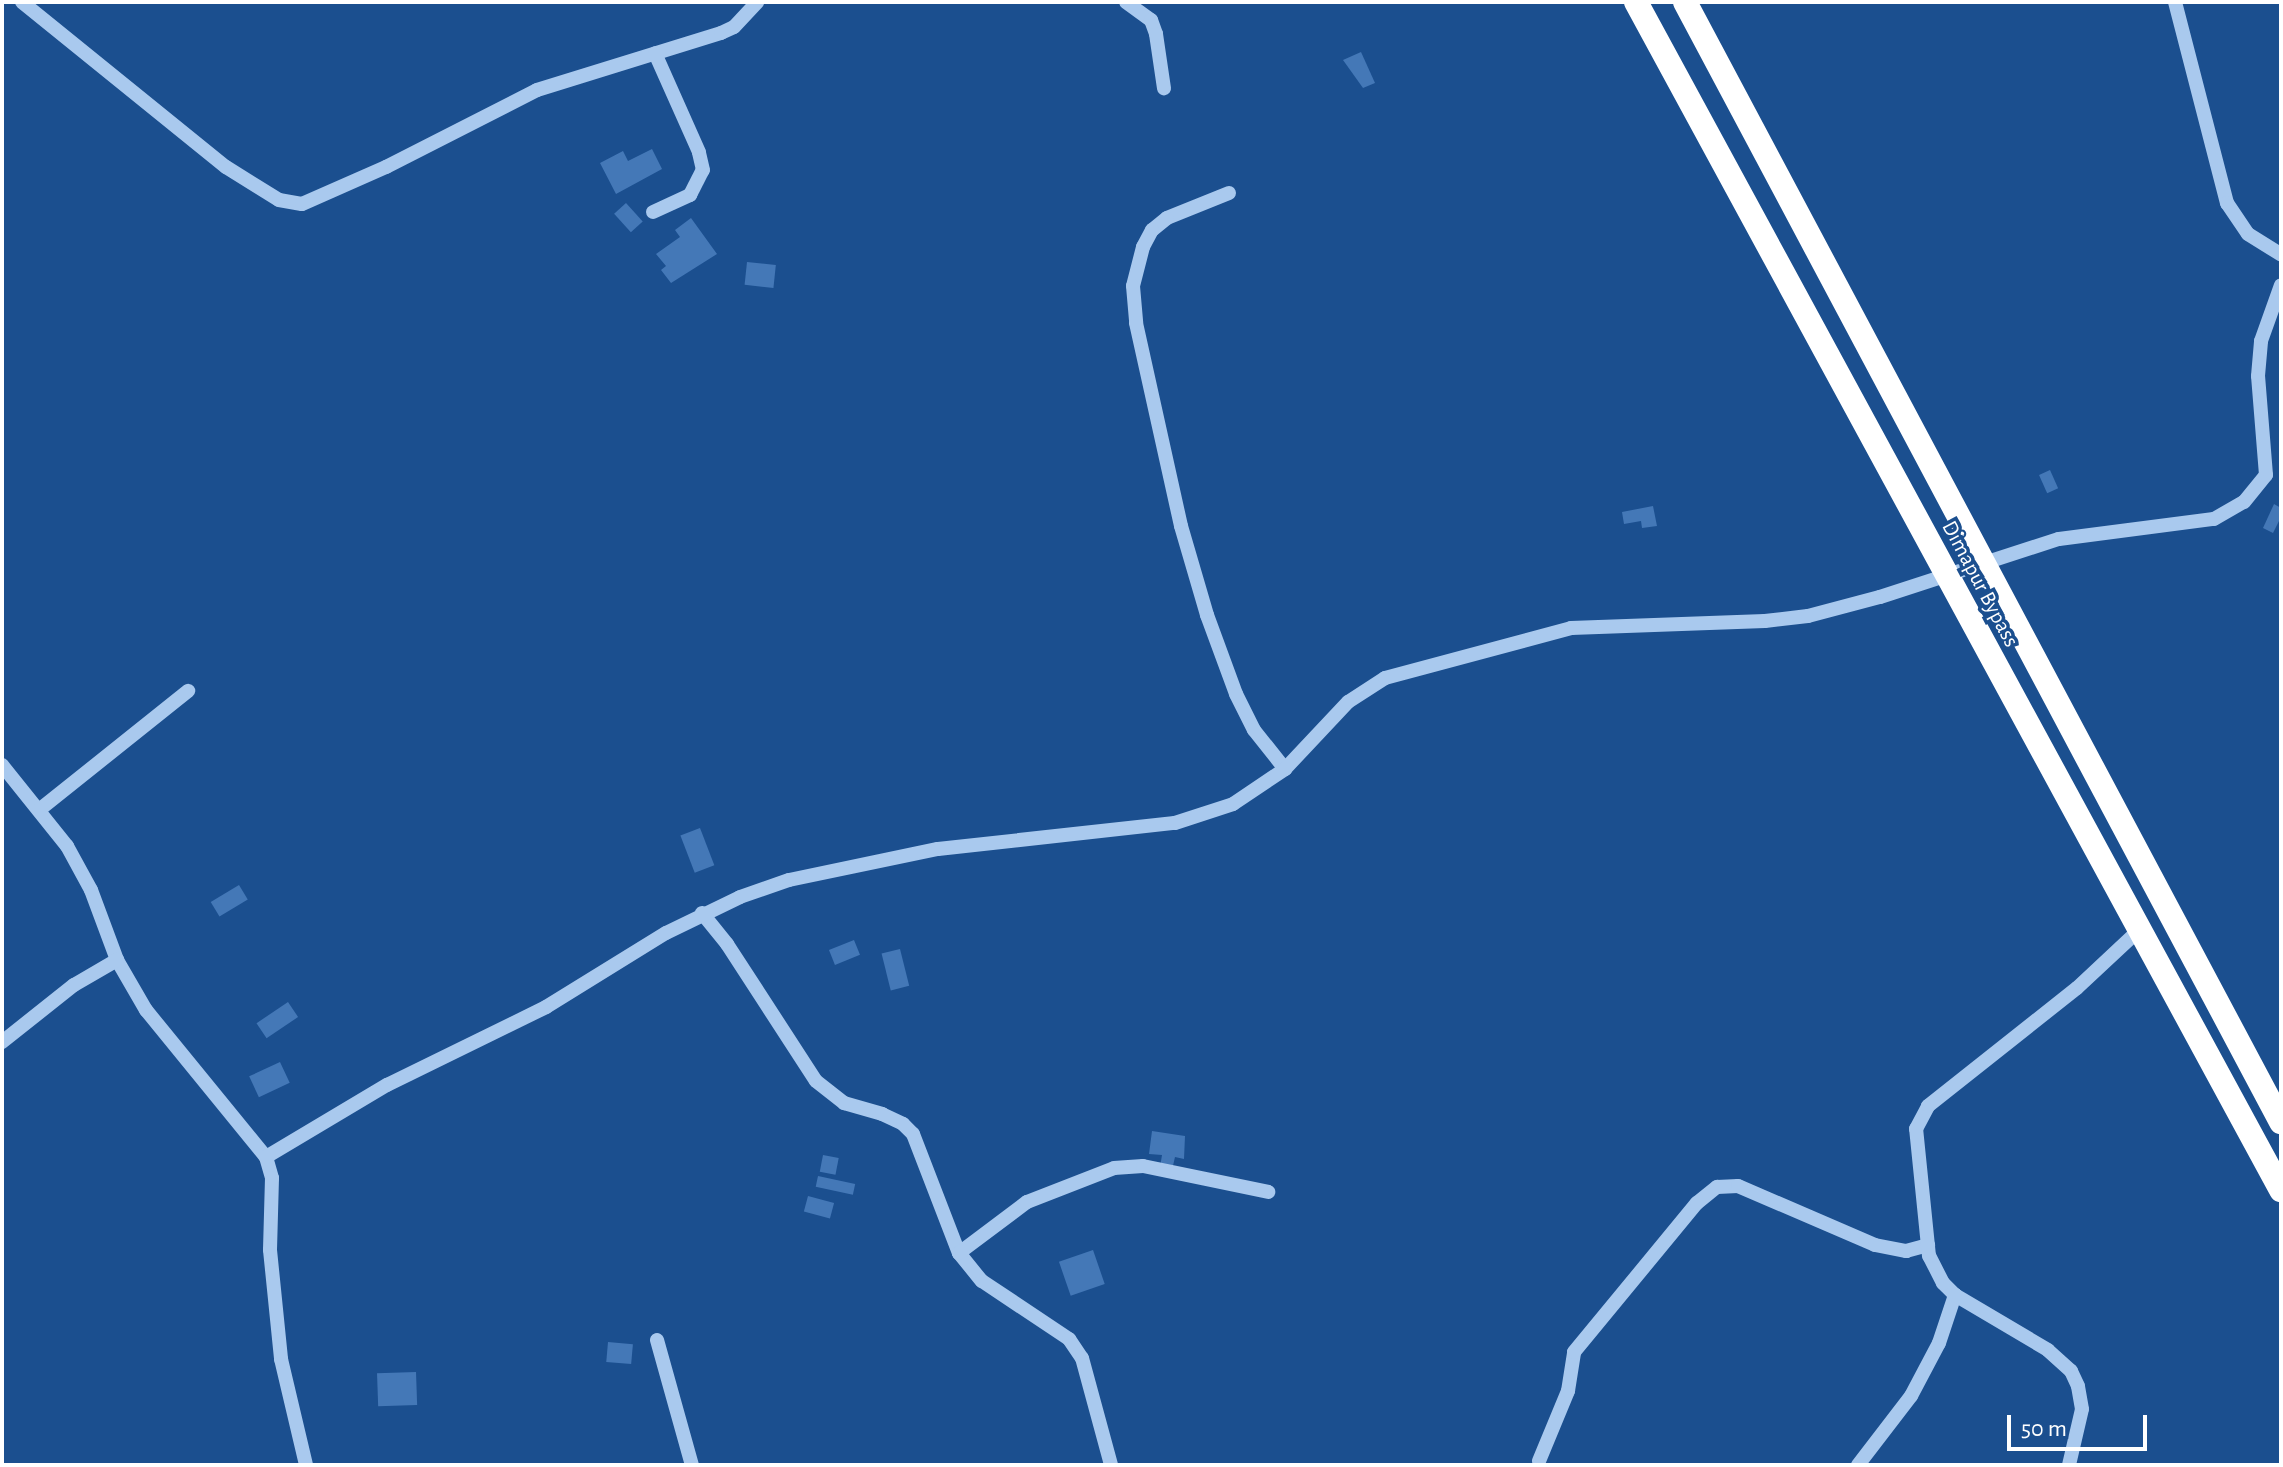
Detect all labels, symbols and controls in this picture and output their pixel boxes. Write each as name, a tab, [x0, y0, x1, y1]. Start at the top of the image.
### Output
street label: Dimapur Bypass	[1936, 516, 2024, 652]
scale bar	[2011, 1399, 2151, 1449]
text: 50 m	[2021, 1417, 2067, 1441]

